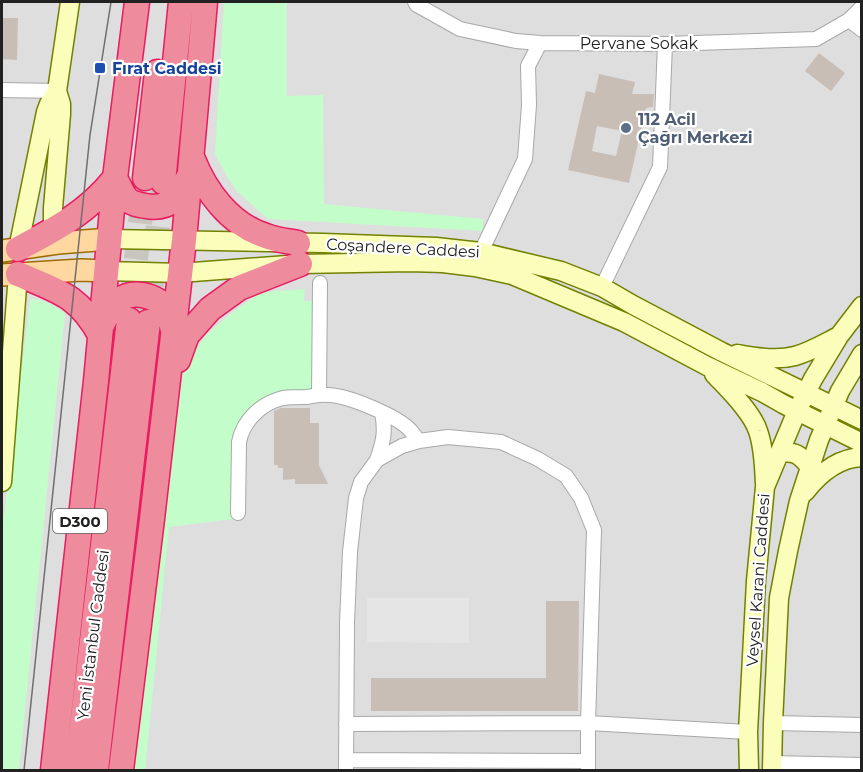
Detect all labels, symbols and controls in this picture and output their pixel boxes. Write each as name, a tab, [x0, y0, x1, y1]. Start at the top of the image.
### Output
street label: Pervane Sokak	[580, 34, 699, 53]
place label: Fırat Caddesi	[112, 59, 222, 78]
marker: Fırat Caddesi	[93, 61, 107, 75]
place label: 112 Acil Çağrı Merkezi	[638, 110, 753, 147]
marker: 112 Acil Çağrı Merkezi	[619, 121, 633, 135]
street label: Coşandere Caddesi	[326, 234, 480, 262]
street label: Veysel Karani Caddesi	[742, 493, 774, 667]
road number: D300	[53, 509, 107, 533]
street label: Yeni İstanbul Caddesi	[73, 549, 113, 721]

